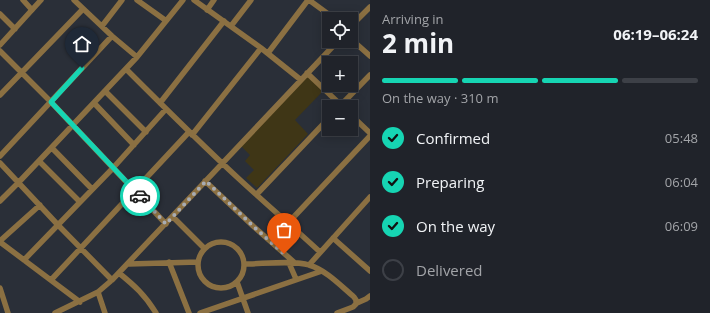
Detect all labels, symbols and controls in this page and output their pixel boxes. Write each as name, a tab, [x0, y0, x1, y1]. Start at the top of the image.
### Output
text: Arriving in	[382, 10, 444, 28]
map controls	[322, 12, 358, 136]
button: locate	[322, 12, 358, 48]
text: 06:19–06:24	[613, 24, 698, 44]
text: 2 min	[382, 25, 454, 61]
pin	[65, 27, 99, 68]
icon: home	[71, 33, 93, 55]
button: +	[322, 56, 358, 92]
text: On the way · 310 m	[382, 89, 498, 107]
button: −	[322, 100, 358, 136]
icon: check	[382, 127, 404, 149]
text: Confirmed	[416, 128, 490, 148]
text: 05:48	[665, 129, 698, 147]
icon: check	[382, 171, 404, 193]
text: Preparing	[416, 172, 484, 192]
text: 06:04	[665, 173, 698, 191]
courier	[120, 176, 160, 216]
icon: car	[129, 185, 151, 207]
pin	[267, 213, 301, 254]
icon: check	[382, 215, 404, 237]
text: On the way	[416, 216, 495, 236]
text: 06:09	[665, 217, 698, 235]
icon: bag	[273, 219, 295, 241]
text: Delivered	[416, 260, 483, 280]

